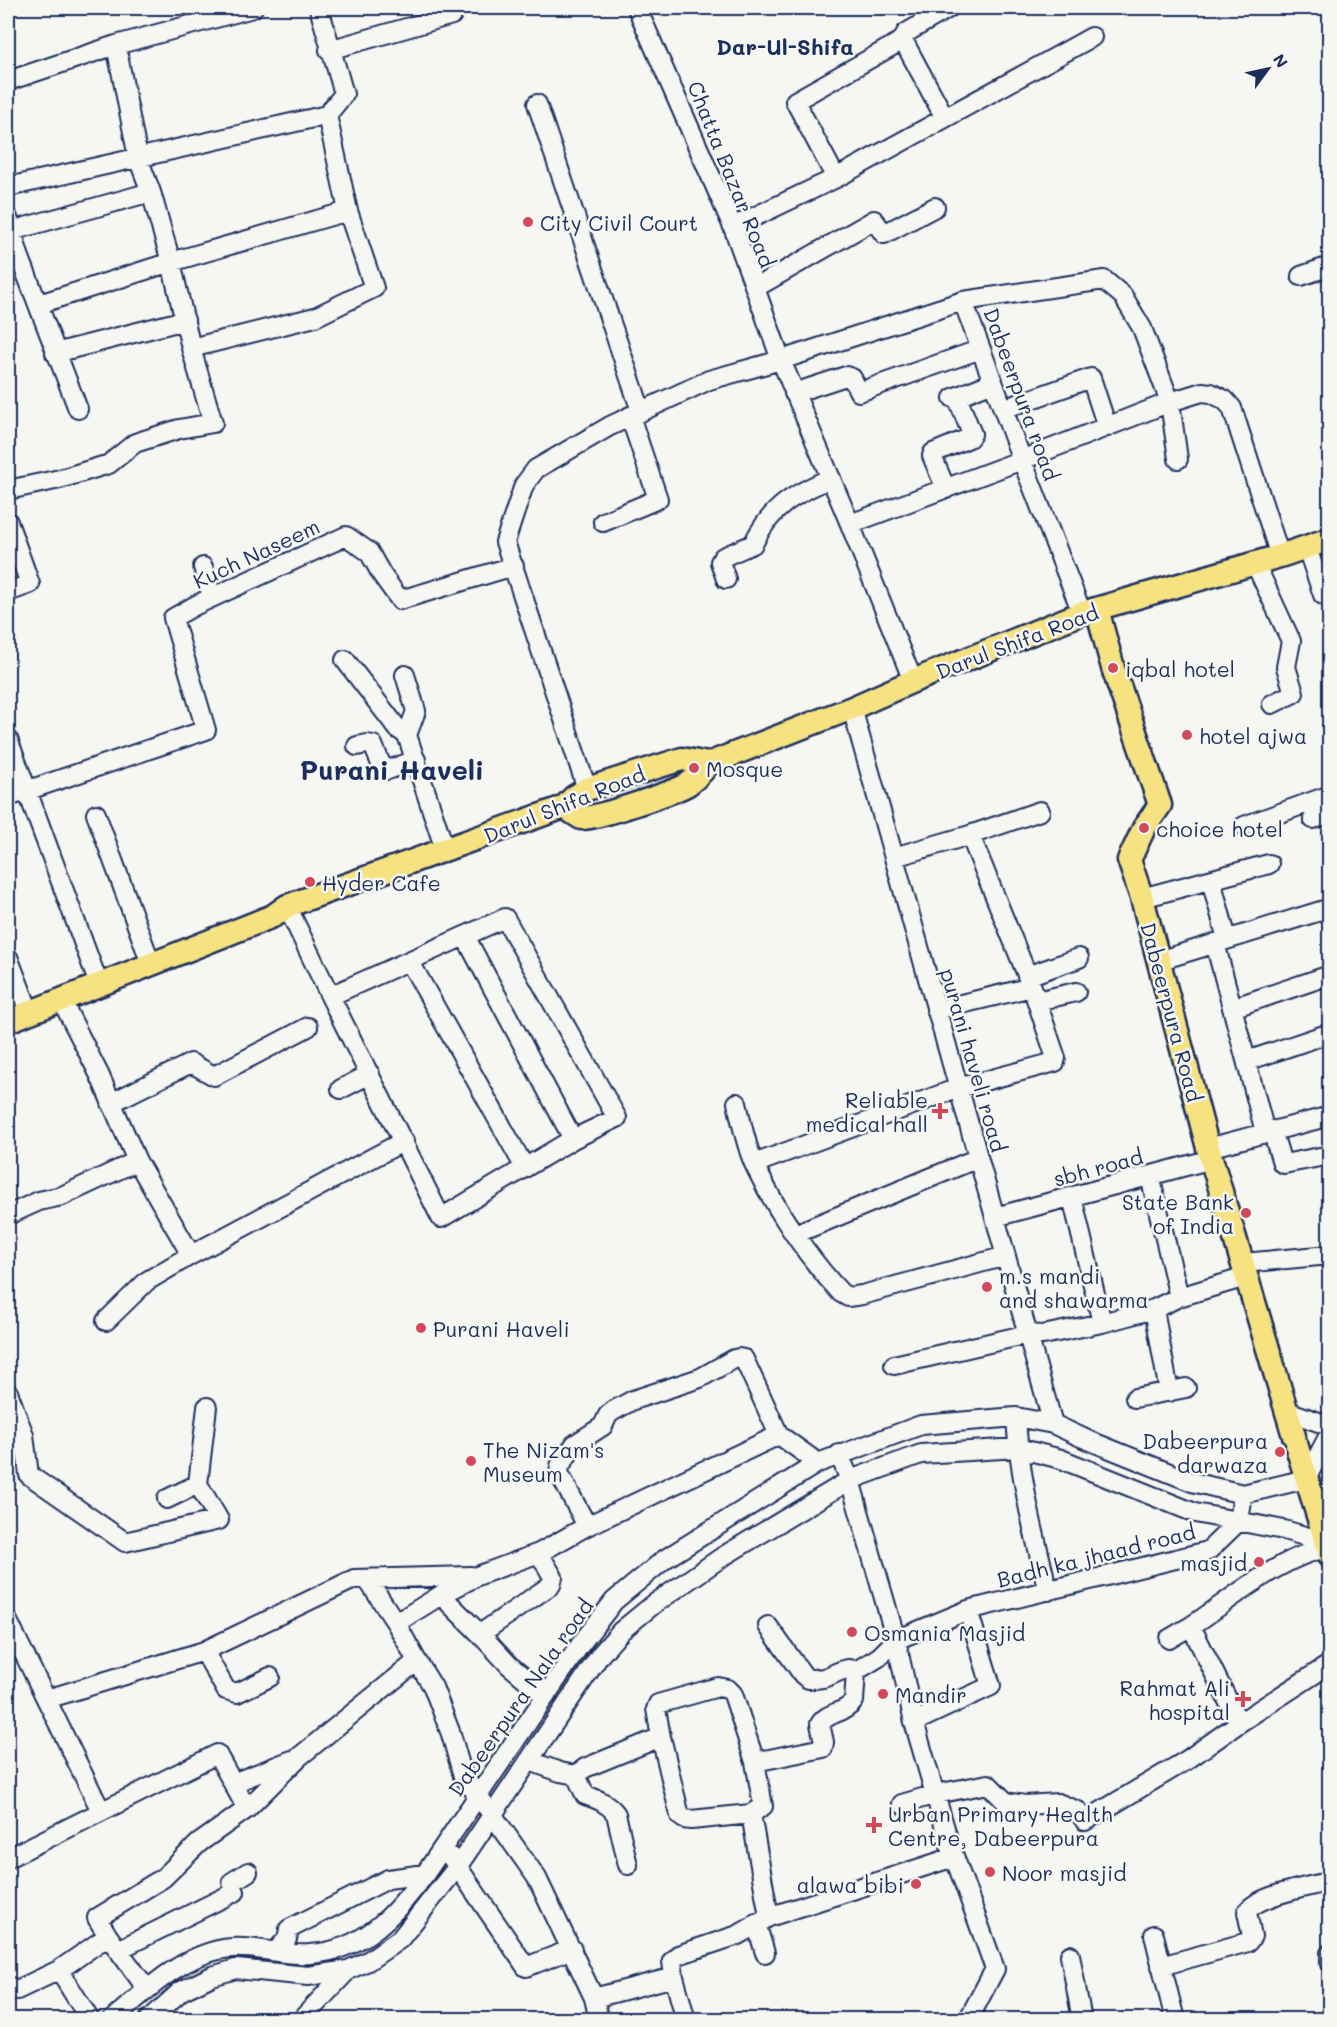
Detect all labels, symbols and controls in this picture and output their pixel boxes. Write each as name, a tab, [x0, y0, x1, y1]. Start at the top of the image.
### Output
district label: Dar-Ul-Shifa	[716, 32, 854, 61]
north arrow	[1238, 39, 1298, 99]
text: N	[1269, 50, 1293, 71]
street label: Chatta Bazar Road	[682, 77, 782, 271]
place label: City Civil Court	[540, 209, 698, 236]
marker: City Civil Court	[521, 215, 535, 229]
street label: Dabeerpura road	[978, 304, 1066, 484]
street label: Kuch Naseem	[188, 512, 324, 594]
street label: Darul Shifa Road	[932, 598, 1102, 684]
place label: iqbal hotel	[1125, 655, 1235, 682]
marker: iqbal hotel	[1106, 661, 1120, 675]
place label: hotel ajwa	[1199, 722, 1307, 749]
marker: hotel ajwa	[1180, 728, 1194, 742]
district label: Purani Haveli	[300, 752, 484, 787]
place label: Mosque	[706, 755, 783, 782]
street label: Darul Shifa Road	[479, 759, 649, 849]
marker: Mosque	[687, 761, 701, 775]
place label: choice hotel	[1156, 815, 1283, 842]
marker: choice hotel	[1137, 821, 1151, 835]
place label: Hyder Cafe	[322, 869, 441, 896]
marker: Hyder Cafe	[303, 875, 317, 889]
street label: Dabeerpura Road	[1135, 919, 1209, 1105]
street label: purani haveli road	[935, 965, 1013, 1155]
place label: Reliable medical hall	[806, 1086, 928, 1137]
marker: Reliable medical hall	[933, 1104, 947, 1118]
street label: sbh road	[1050, 1142, 1146, 1192]
place label: State Bank of India	[1122, 1188, 1234, 1239]
marker: State Bank of India	[1239, 1206, 1253, 1220]
place label: m.s mandi and shawarma	[999, 1262, 1149, 1313]
marker: m.s mandi and shawarma	[980, 1280, 994, 1294]
place label: Purani Haveli	[433, 1315, 570, 1342]
marker: Purani Haveli	[414, 1321, 428, 1335]
place label: Dabeerpura darwaza	[1143, 1427, 1268, 1478]
place label: The Nizam's Museum	[483, 1436, 605, 1487]
marker: Dabeerpura darwaza	[1273, 1445, 1287, 1459]
marker: The Nizam's Museum	[464, 1454, 478, 1468]
street label: Badh ka jhaad road	[994, 1517, 1198, 1593]
place label: masjid	[1180, 1549, 1247, 1576]
marker: masjid	[1252, 1555, 1266, 1569]
street label: Dabeerpura Nala road	[441, 1593, 599, 1801]
place label: Osmania Masjid	[864, 1619, 1025, 1646]
marker: Osmania Masjid	[845, 1625, 859, 1639]
place label: Rahmat Ali hospital	[1120, 1674, 1230, 1725]
place label: Mandir	[895, 1681, 967, 1708]
marker: Mandir	[876, 1687, 890, 1701]
marker: Rahmat Ali hospital	[1234, 1690, 1252, 1708]
place label: Urban Primary Health Centre, Dabeerpura	[888, 1800, 1113, 1851]
marker: Urban Primary Health Centre, Dabeerpura	[865, 1816, 883, 1834]
place label: Noor masjid	[1002, 1859, 1127, 1886]
marker: Noor masjid	[983, 1865, 997, 1879]
place label: alawa bibi	[797, 1871, 904, 1898]
marker: alawa bibi	[909, 1877, 923, 1891]

